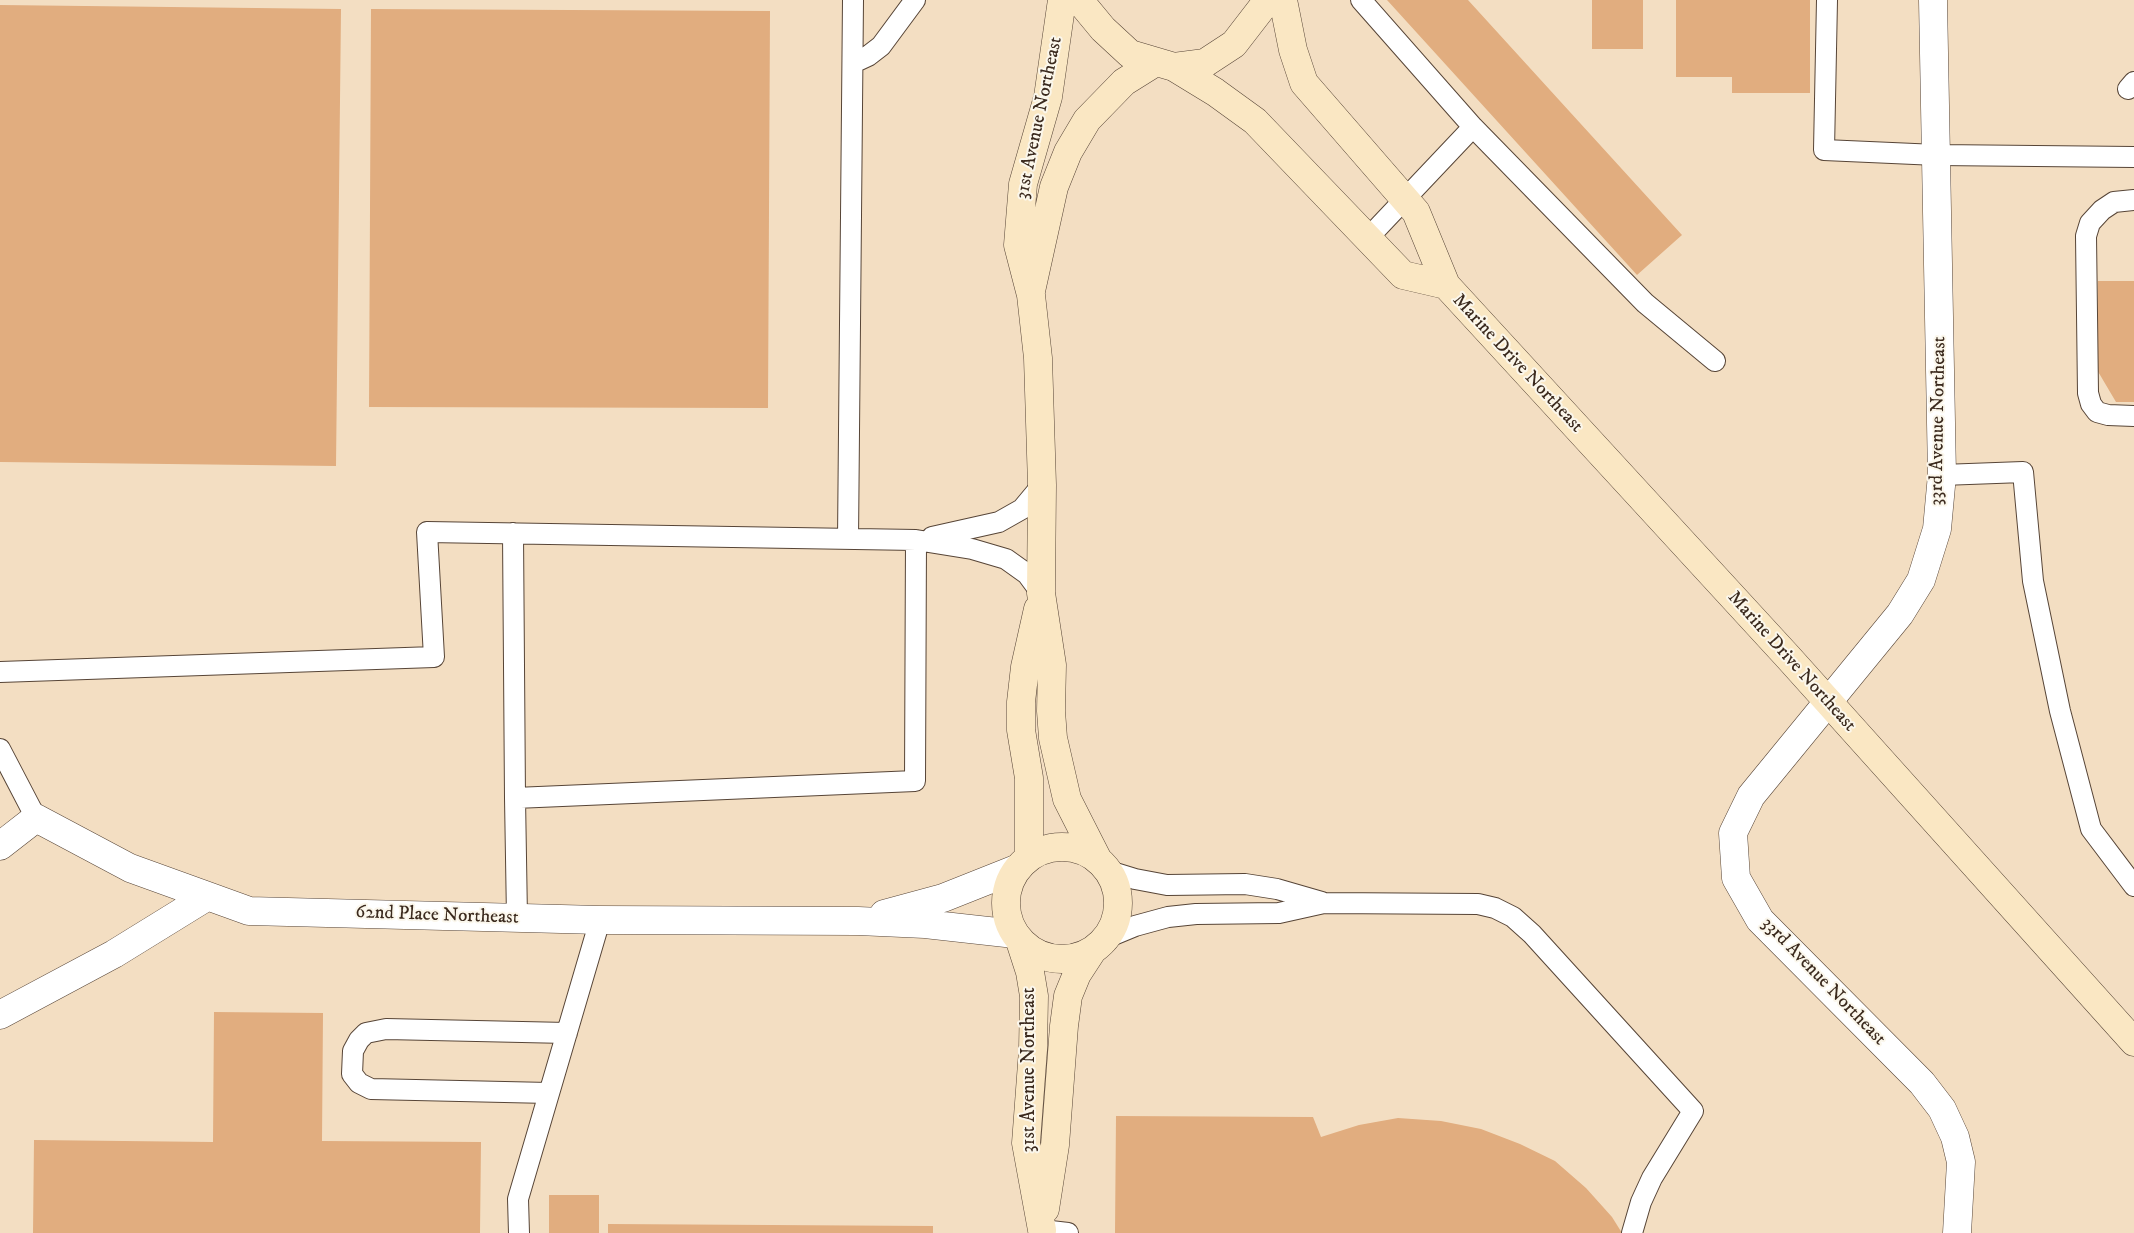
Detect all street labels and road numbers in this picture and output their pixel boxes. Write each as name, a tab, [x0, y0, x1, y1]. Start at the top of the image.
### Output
street label: 31st Avenue Northeast	[1012, 35, 1068, 201]
street label: Marine Drive Northeast	[1447, 290, 1587, 438]
street label: 33rd Avenue Northeast	[1926, 336, 1952, 506]
street label: Marine Drive Northeast	[1722, 587, 1860, 737]
street label: 62nd Place Northeast	[355, 902, 519, 930]
street label: 33rd Avenue Northeast	[1756, 913, 1890, 1051]
street label: 31st Avenue Northeast	[1019, 987, 1041, 1153]

